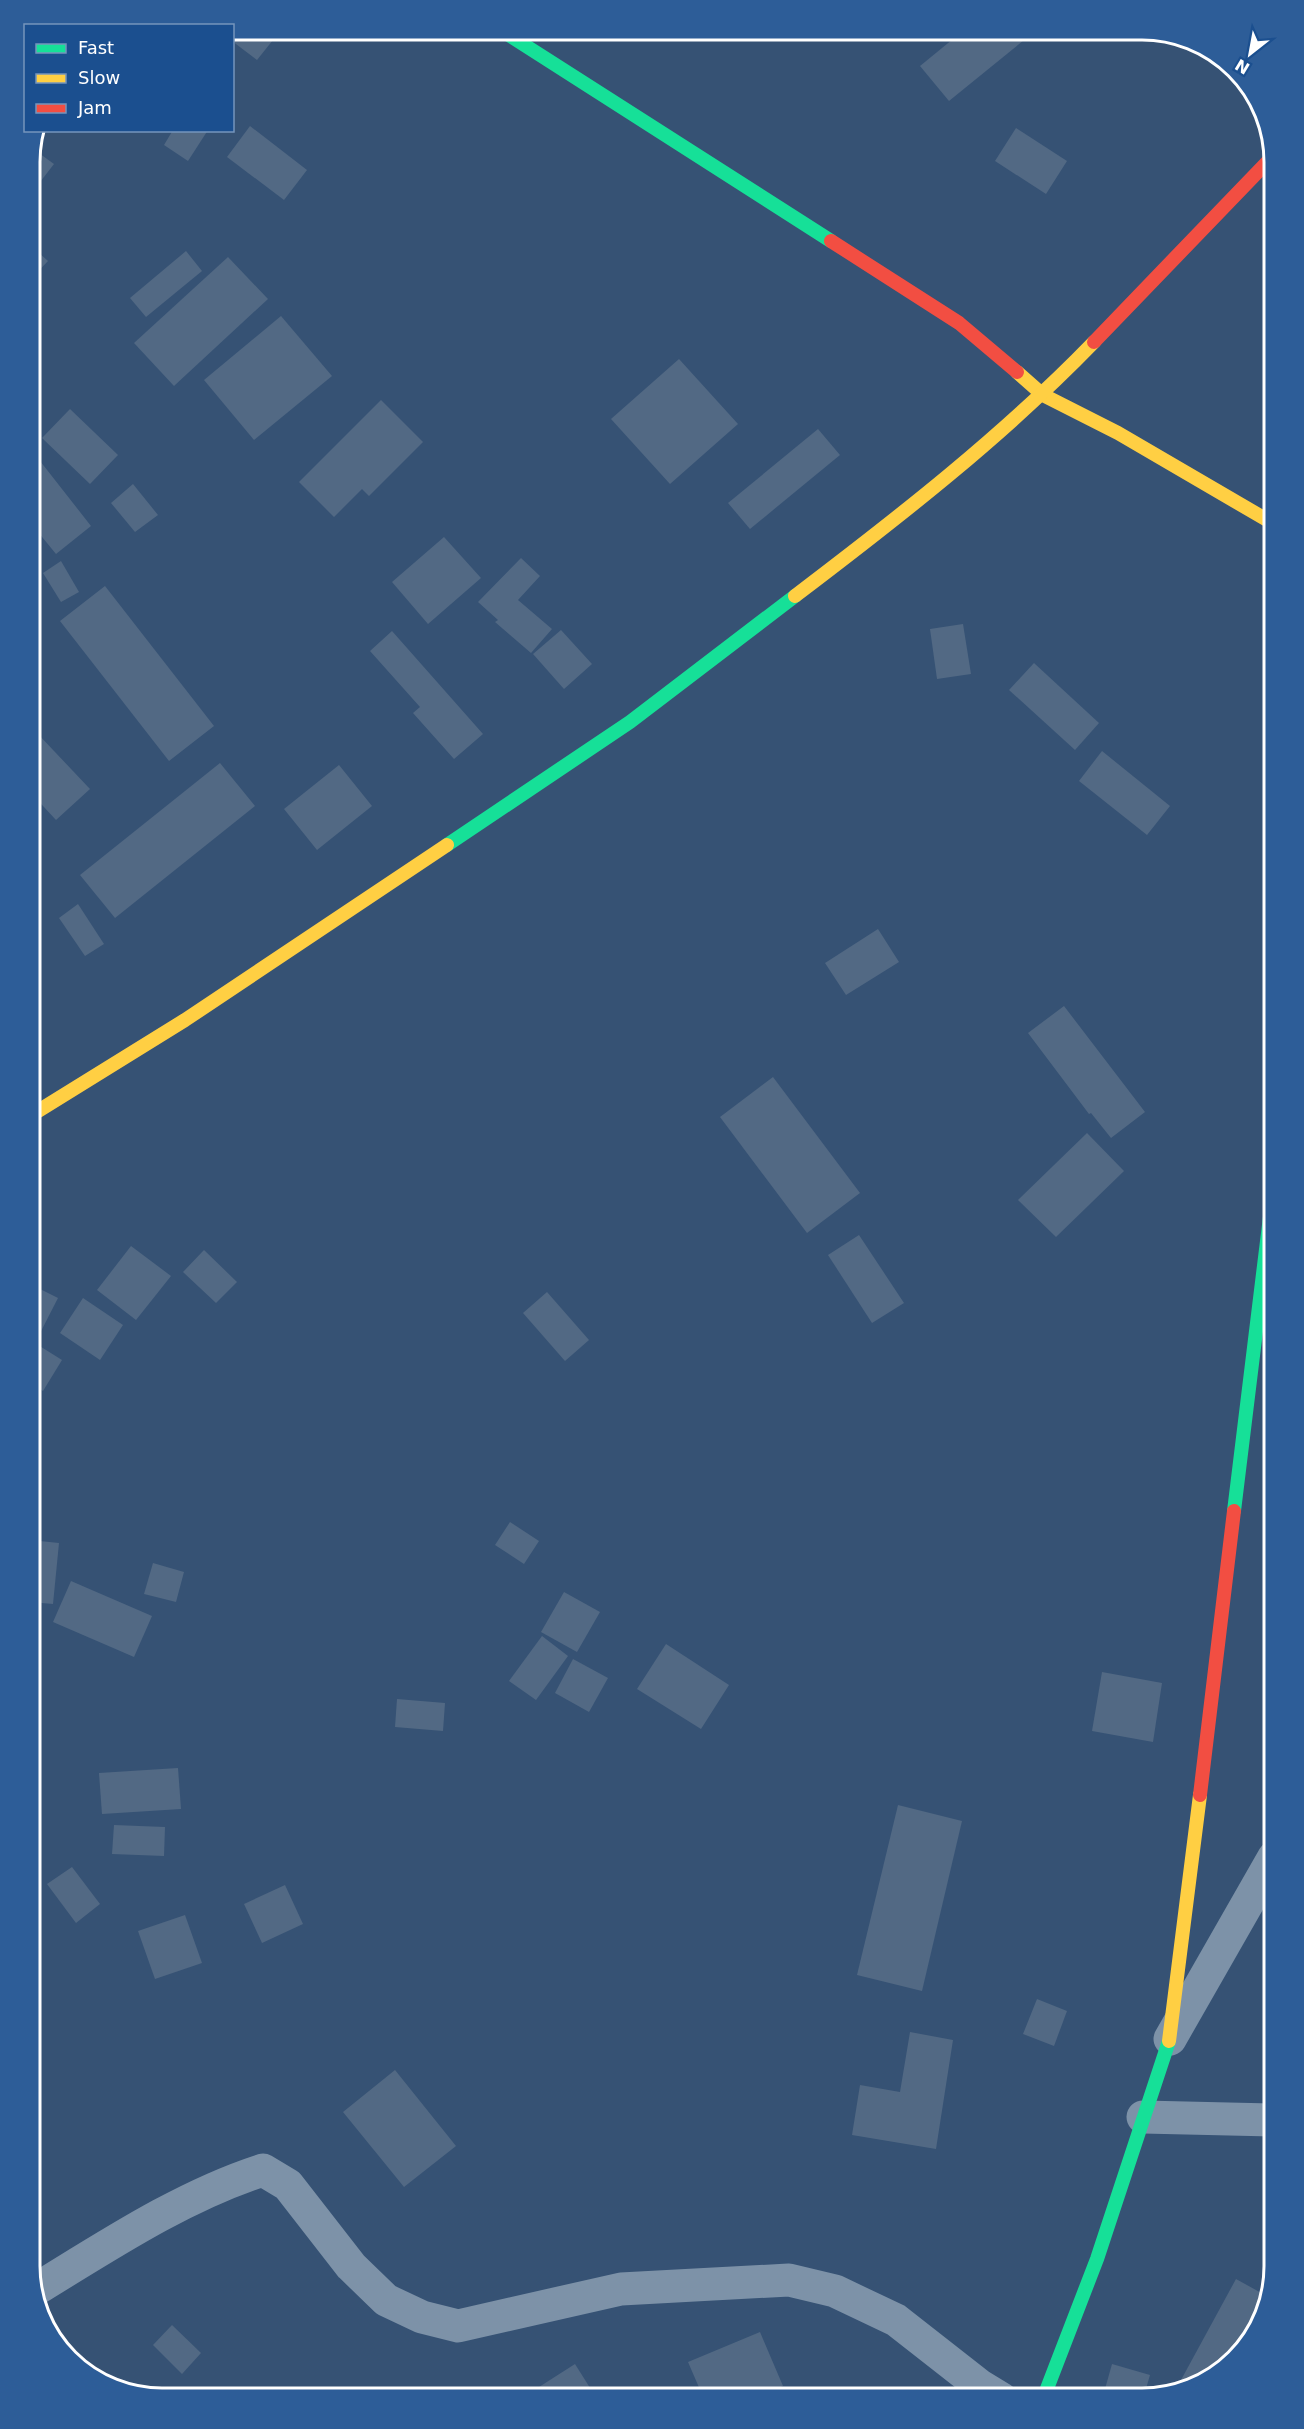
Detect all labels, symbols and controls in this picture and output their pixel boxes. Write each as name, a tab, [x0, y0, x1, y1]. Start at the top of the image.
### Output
legend	[24, 24, 234, 132]
north arrow	[1220, 24, 1280, 84]
text: Fast	[78, 37, 114, 58]
text: N	[1232, 55, 1253, 78]
text: Slow	[78, 67, 120, 88]
text: Jam	[77, 97, 112, 118]

